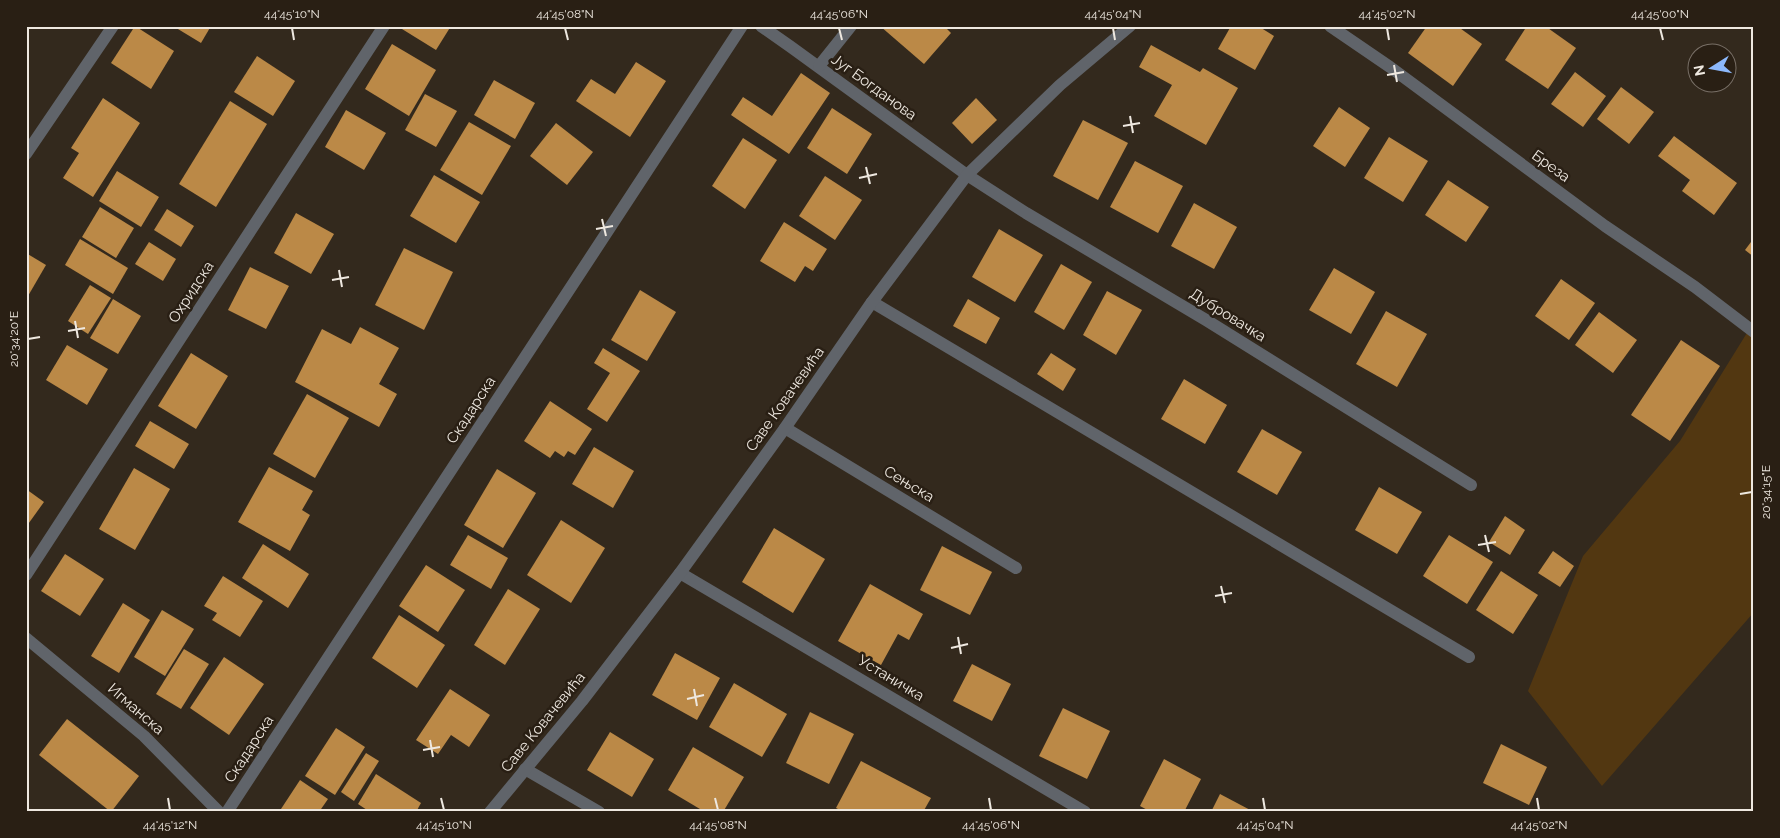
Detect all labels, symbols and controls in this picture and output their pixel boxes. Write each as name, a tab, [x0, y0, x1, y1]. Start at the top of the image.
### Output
text: 44°45'10"N	[264, 7, 320, 21]
text: 44°45'08"N	[536, 7, 594, 21]
text: 44°45'06"N	[810, 7, 868, 21]
text: 44°45'04"N	[1084, 7, 1142, 21]
text: 44°45'02"N	[1359, 7, 1415, 21]
text: 44°45'00"N	[1631, 7, 1689, 21]
north arrow	[1688, 42, 1738, 92]
street label: Југ Богданова	[828, 50, 920, 124]
text: N	[1690, 64, 1708, 77]
street label: Бреза	[1528, 146, 1574, 186]
street label: Охридска	[164, 258, 218, 326]
street label: Дубровачка	[1187, 284, 1269, 346]
text: 20°34'20"E	[7, 311, 21, 367]
street label: Саве Ковачевића	[742, 343, 828, 455]
street label: Скадарска	[443, 373, 499, 447]
street label: Сењска	[881, 462, 937, 506]
text: 20°34'15"E	[1759, 465, 1773, 519]
street label: Устаничка	[855, 651, 927, 705]
street label: Саве Ковачевића	[497, 668, 589, 776]
street label: Игманска	[104, 680, 168, 738]
street label: Скадарска	[221, 712, 277, 786]
text: 44°45'12"N	[143, 818, 197, 832]
text: 44°45'10"N	[416, 818, 472, 832]
text: 44°45'08"N	[689, 818, 747, 832]
text: 44°45'06"N	[962, 818, 1020, 832]
text: 44°45'04"N	[1236, 818, 1294, 832]
text: 44°45'02"N	[1511, 818, 1567, 832]

